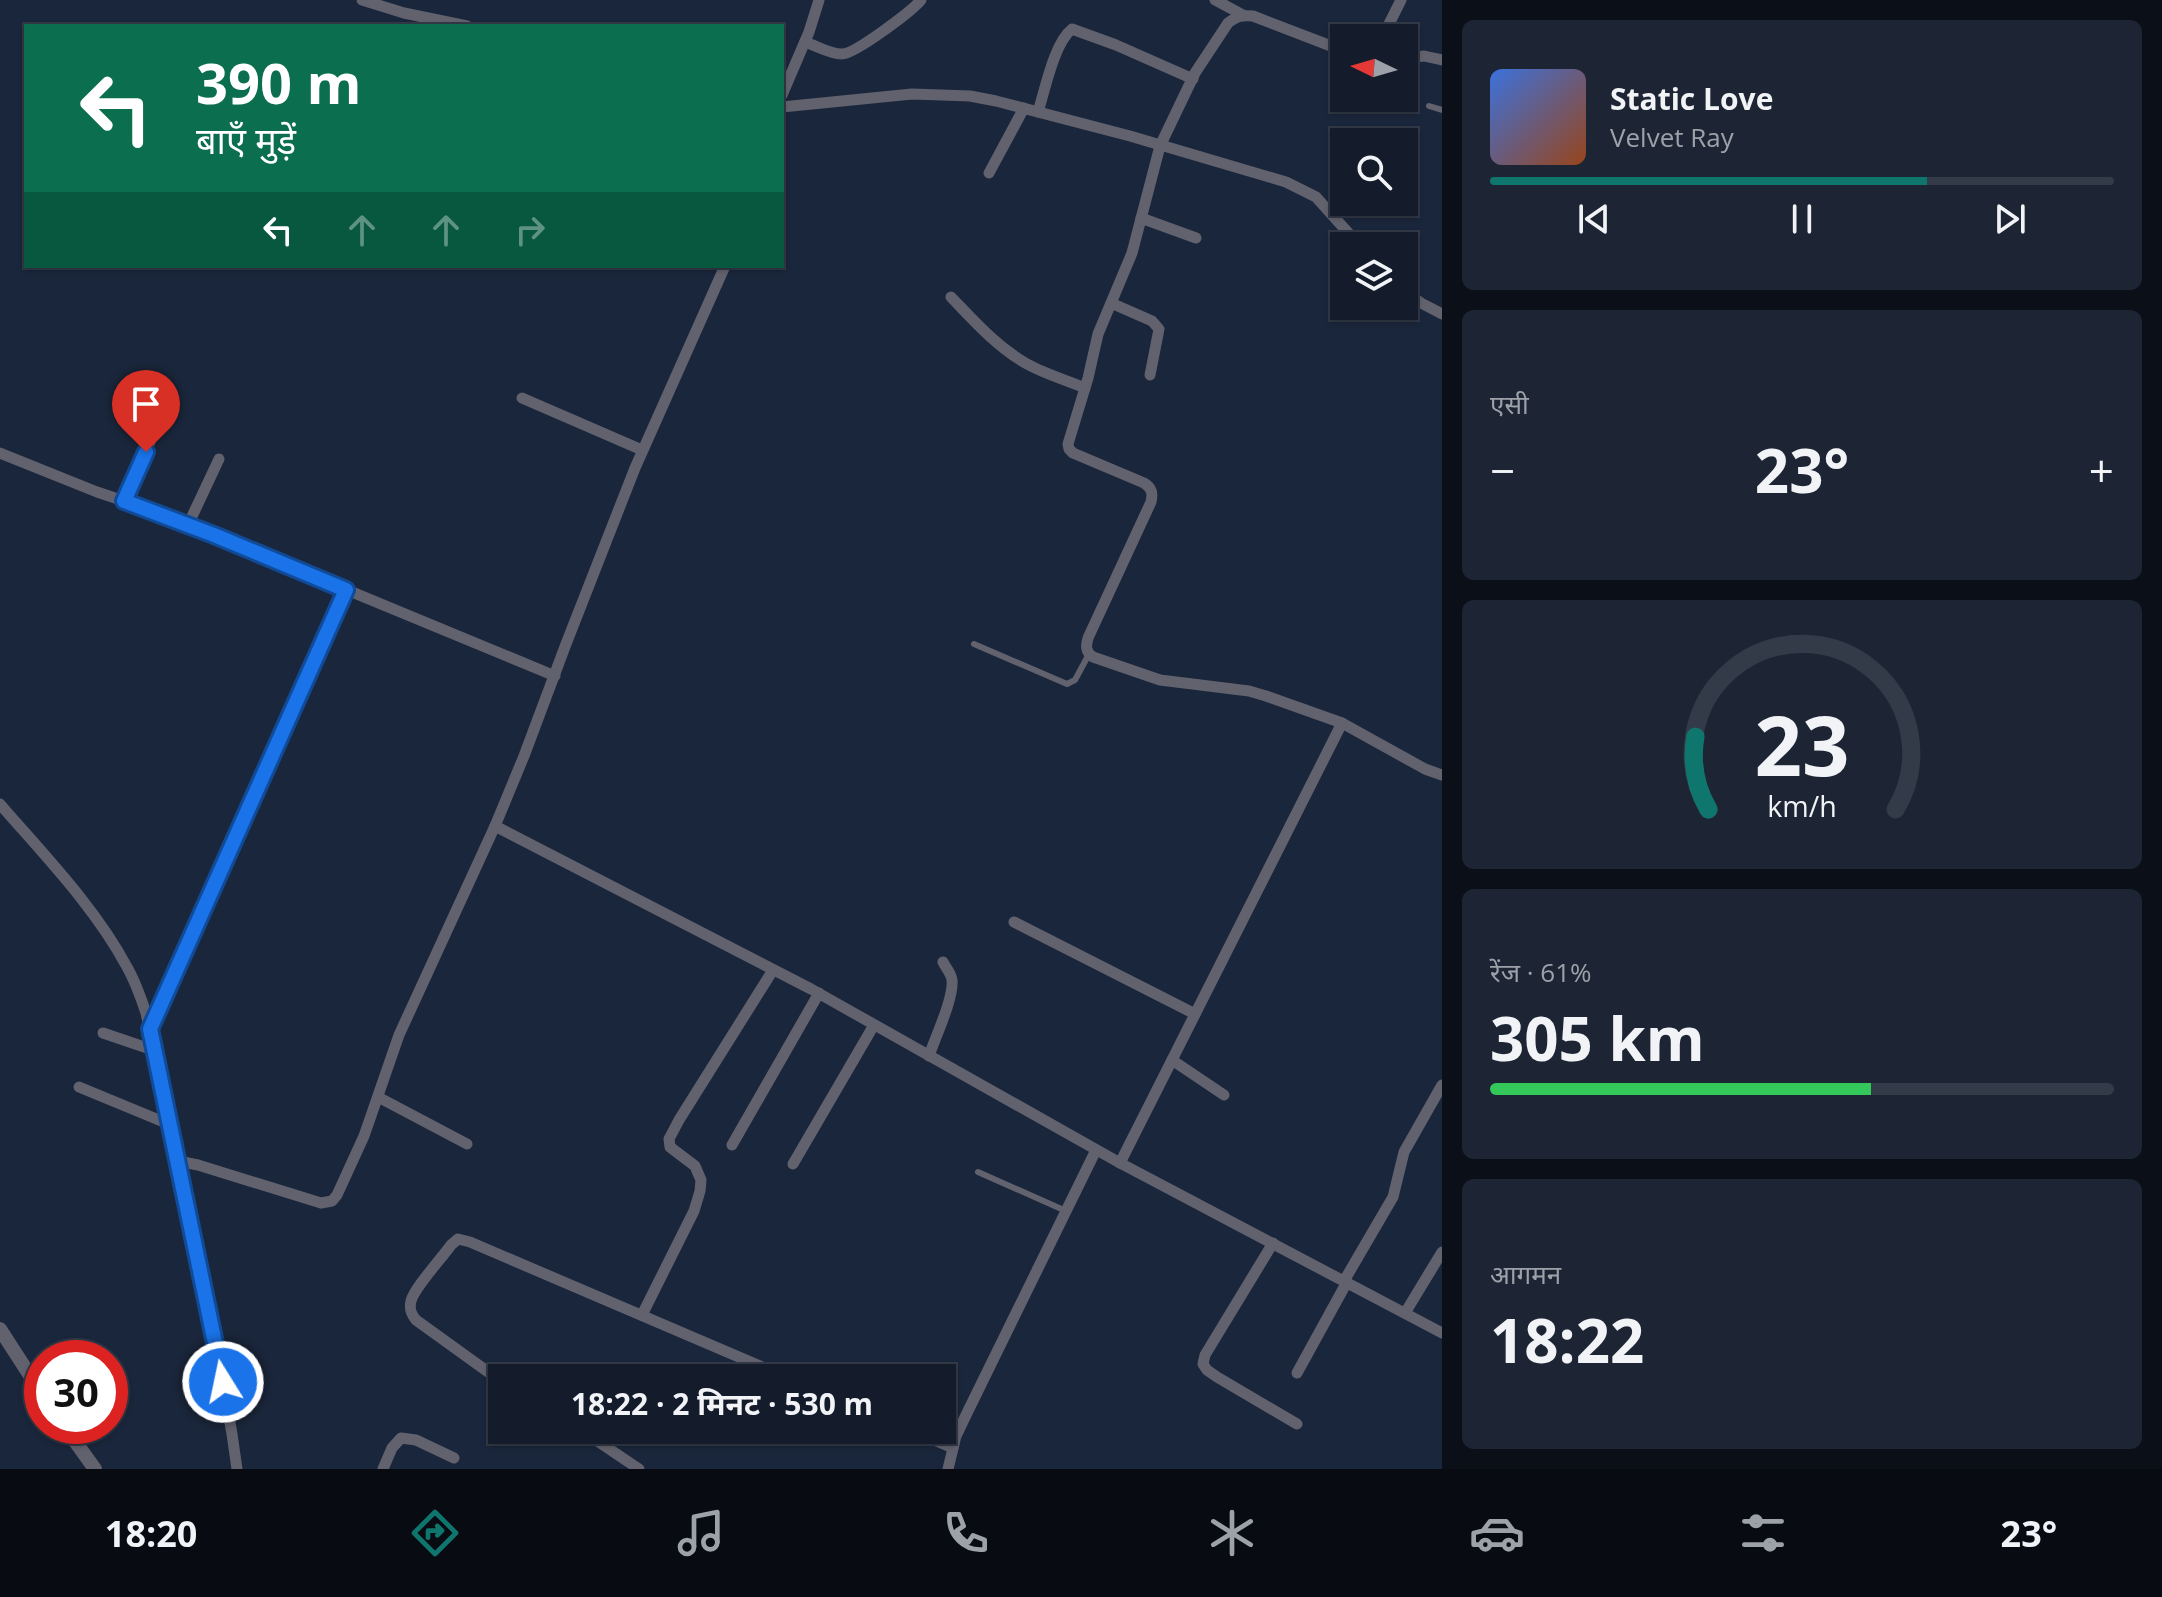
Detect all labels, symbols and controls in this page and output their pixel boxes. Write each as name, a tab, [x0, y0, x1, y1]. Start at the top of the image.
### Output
north arrow	[1330, 24, 1418, 112]
map controls	[1330, 24, 1418, 320]
text: 390 m	[196, 44, 362, 120]
icon: left	[64, 56, 168, 160]
text: Static Love	[1610, 78, 1773, 119]
text: बाएँ मुड़ें	[196, 116, 296, 165]
text: Velvet Ray	[1610, 119, 1734, 155]
button: search	[1330, 128, 1418, 216]
icon: previous	[1572, 197, 1616, 241]
icon: pause	[1780, 197, 1824, 241]
icon: next	[1988, 197, 2032, 241]
icon: left	[256, 208, 300, 252]
icon: ahead	[340, 208, 384, 252]
icon: ahead	[424, 208, 468, 252]
icon: right	[508, 208, 552, 252]
button: layers	[1330, 232, 1418, 320]
pin	[112, 370, 180, 452]
icon: arrive	[124, 382, 168, 426]
text: एसी	[1490, 386, 1529, 422]
text: 23°	[1755, 429, 1849, 511]
text: −	[1490, 440, 1515, 500]
text: +	[2089, 440, 2114, 500]
text: 23	[1754, 687, 1850, 800]
text: km/h	[1767, 787, 1837, 826]
text: रेंज · 61%	[1490, 954, 1592, 990]
text: 305 km	[1490, 997, 1705, 1079]
text: आगमन	[1490, 1256, 1561, 1292]
text: 18:22	[1490, 1299, 1644, 1381]
speed limit sign: 30	[24, 1340, 128, 1444]
position arrow	[181, 1340, 265, 1424]
text: 18:22 · 2 मिनट · 530 m	[571, 1383, 873, 1424]
icon: directions	[407, 1505, 463, 1561]
icon: music	[673, 1505, 729, 1561]
icon: phone	[938, 1505, 994, 1561]
icon: climate	[1204, 1505, 1260, 1561]
icon: car	[1469, 1505, 1525, 1561]
icon: filters	[1735, 1505, 1791, 1561]
text: 18:20	[105, 1509, 197, 1558]
text: 23°	[2001, 1509, 2057, 1558]

